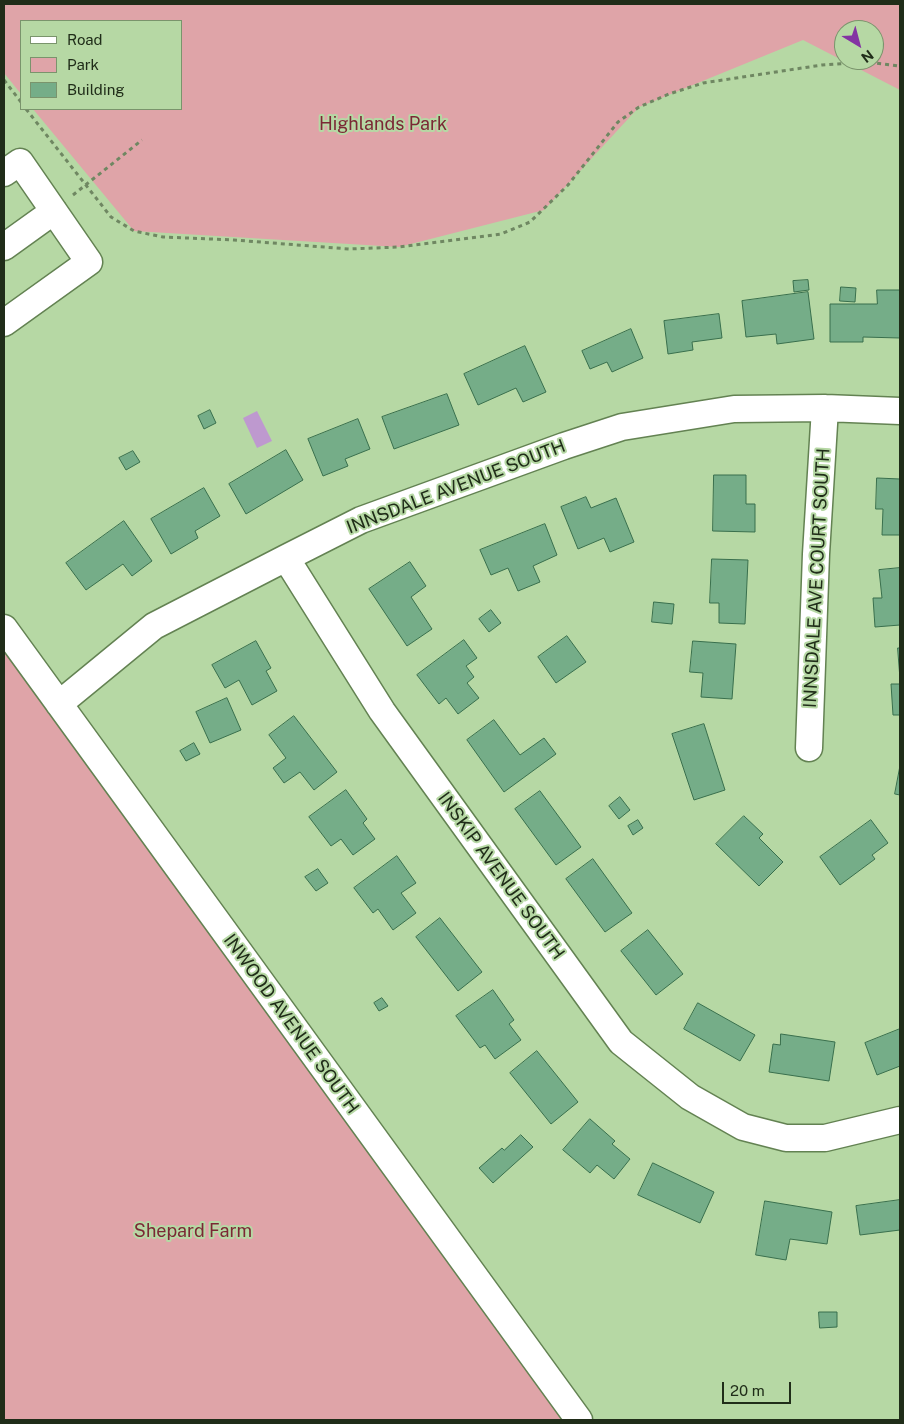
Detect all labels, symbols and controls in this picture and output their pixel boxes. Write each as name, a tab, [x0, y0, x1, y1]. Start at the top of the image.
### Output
legend	[20, 20, 182, 110]
north arrow	[834, 20, 884, 70]
text: Road	[67, 31, 103, 48]
text: N	[858, 46, 877, 66]
text: Park	[67, 56, 99, 73]
text: Building	[67, 81, 125, 98]
park label: Highlands Park	[319, 113, 447, 135]
street label: INNSDALE AVENUE SOUTH	[344, 435, 568, 539]
street label: INNSDALE AVE COURT SOUTH	[799, 448, 835, 708]
street label: INSKIP AVENUE SOUTH	[433, 788, 569, 964]
street label: INWOOD AVENUE SOUTH	[219, 930, 363, 1118]
park label: Shepard Farm	[134, 1220, 252, 1242]
scale bar	[724, 1372, 793, 1404]
text: 20 m	[730, 1382, 765, 1399]

